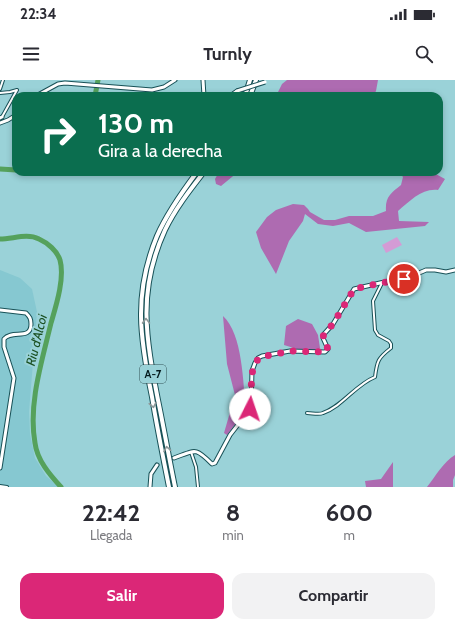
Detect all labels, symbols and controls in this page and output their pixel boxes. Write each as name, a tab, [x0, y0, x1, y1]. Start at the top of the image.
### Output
text: 22:34	[20, 5, 57, 23]
icon: menu	[20, 43, 42, 65]
text: Turnly	[203, 43, 252, 65]
icon: search	[413, 43, 435, 65]
text: 130 m	[98, 106, 174, 140]
icon: right	[32, 108, 84, 160]
text: Gira a la derecha	[98, 140, 222, 162]
pin	[387, 262, 421, 296]
icon: arrive	[393, 268, 415, 290]
water label: Riu d'Alcoi	[22, 313, 50, 367]
one-way arrow	[142, 318, 150, 324]
road number: A-7	[140, 365, 166, 383]
position arrow	[229, 388, 271, 430]
one-way arrow	[148, 402, 157, 408]
one-way arrow	[164, 446, 172, 452]
text: 22:42	[82, 498, 140, 527]
text: 8	[226, 498, 240, 527]
text: 600	[326, 498, 373, 527]
text: Llegada	[90, 527, 132, 543]
text: min	[222, 527, 244, 543]
text: m	[344, 527, 355, 543]
button: Salir	[20, 573, 224, 619]
button: Compartir	[232, 573, 435, 619]

